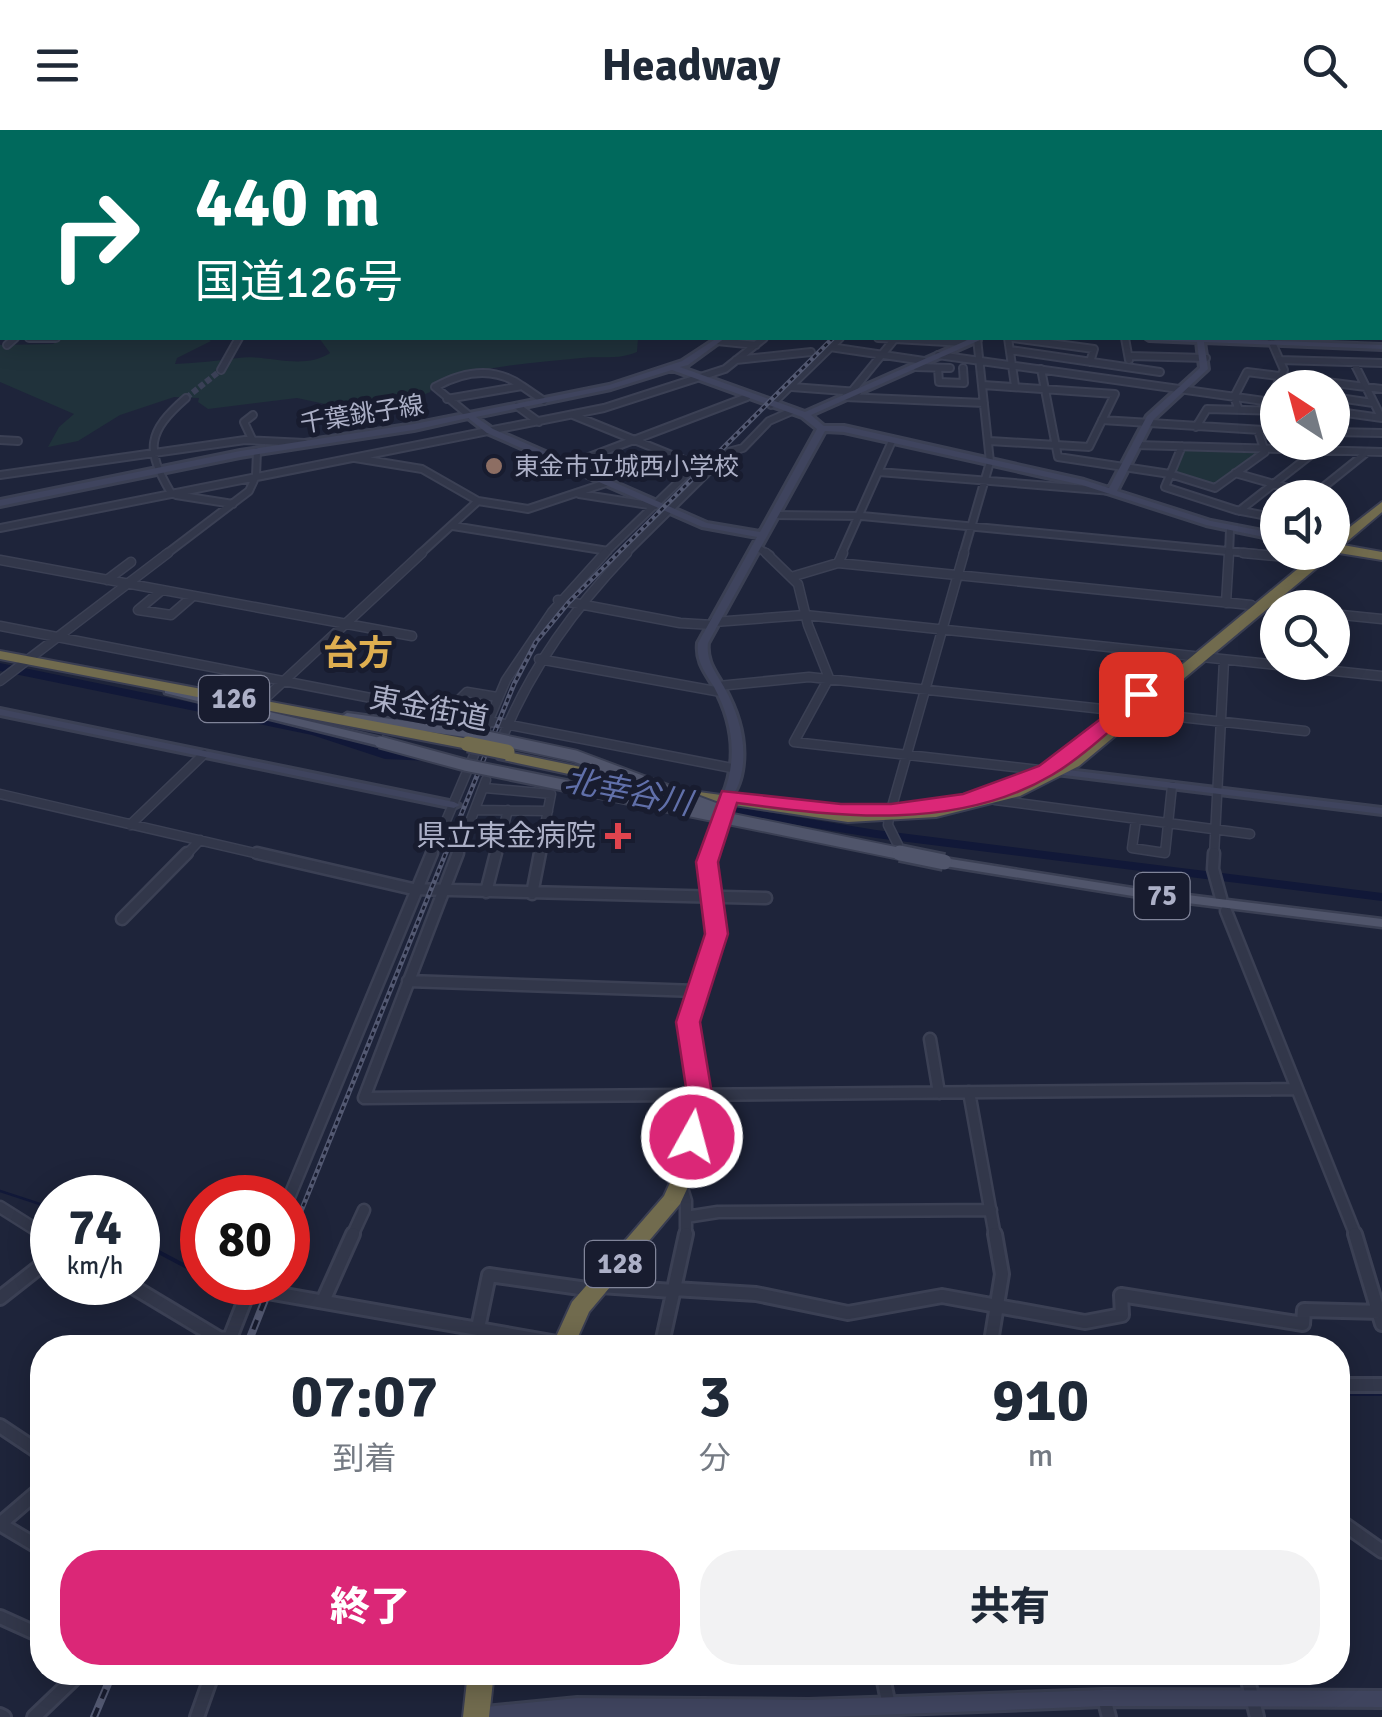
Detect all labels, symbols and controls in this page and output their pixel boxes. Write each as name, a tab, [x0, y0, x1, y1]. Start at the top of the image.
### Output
icon: menu	[30, 38, 85, 93]
text: Headway	[601, 38, 781, 93]
icon: search	[1297, 38, 1352, 93]
text: 440 m	[195, 159, 380, 245]
icon: right	[30, 170, 160, 300]
text: 国道126号	[195, 255, 403, 310]
north arrow	[1260, 370, 1350, 460]
map controls	[1260, 370, 1350, 680]
street label: 千葉銚子線	[298, 389, 426, 439]
place label: 東金市立城西小学校	[514, 451, 739, 482]
marker: 東金市立城西小学校	[483, 455, 505, 477]
button: sound	[1260, 480, 1350, 570]
button: search	[1260, 590, 1350, 680]
district label: 台方	[323, 632, 393, 675]
pin	[1099, 652, 1184, 737]
icon: arrive	[1114, 667, 1169, 722]
road number: 126	[199, 676, 269, 722]
street label: 東金街道	[367, 679, 491, 739]
water label: 北幸谷川	[561, 761, 697, 824]
place label: 県立東金病院	[416, 818, 596, 855]
marker: 県立東金病院	[605, 823, 631, 849]
road number: 75	[1134, 873, 1190, 919]
position arrow	[640, 1085, 744, 1189]
speed limit sign: 80	[180, 1175, 310, 1305]
text: 74	[68, 1197, 122, 1259]
road number: 128	[585, 1241, 655, 1287]
text: km/h	[67, 1250, 123, 1281]
text: 07:07	[291, 1360, 438, 1434]
text: 3	[699, 1360, 731, 1434]
text: 910	[992, 1364, 1089, 1438]
text: m	[1028, 1436, 1053, 1475]
text: 到着	[332, 1439, 396, 1478]
text: 分	[699, 1439, 731, 1478]
button: 終了	[60, 1550, 680, 1665]
button: 共有	[700, 1550, 1320, 1665]

